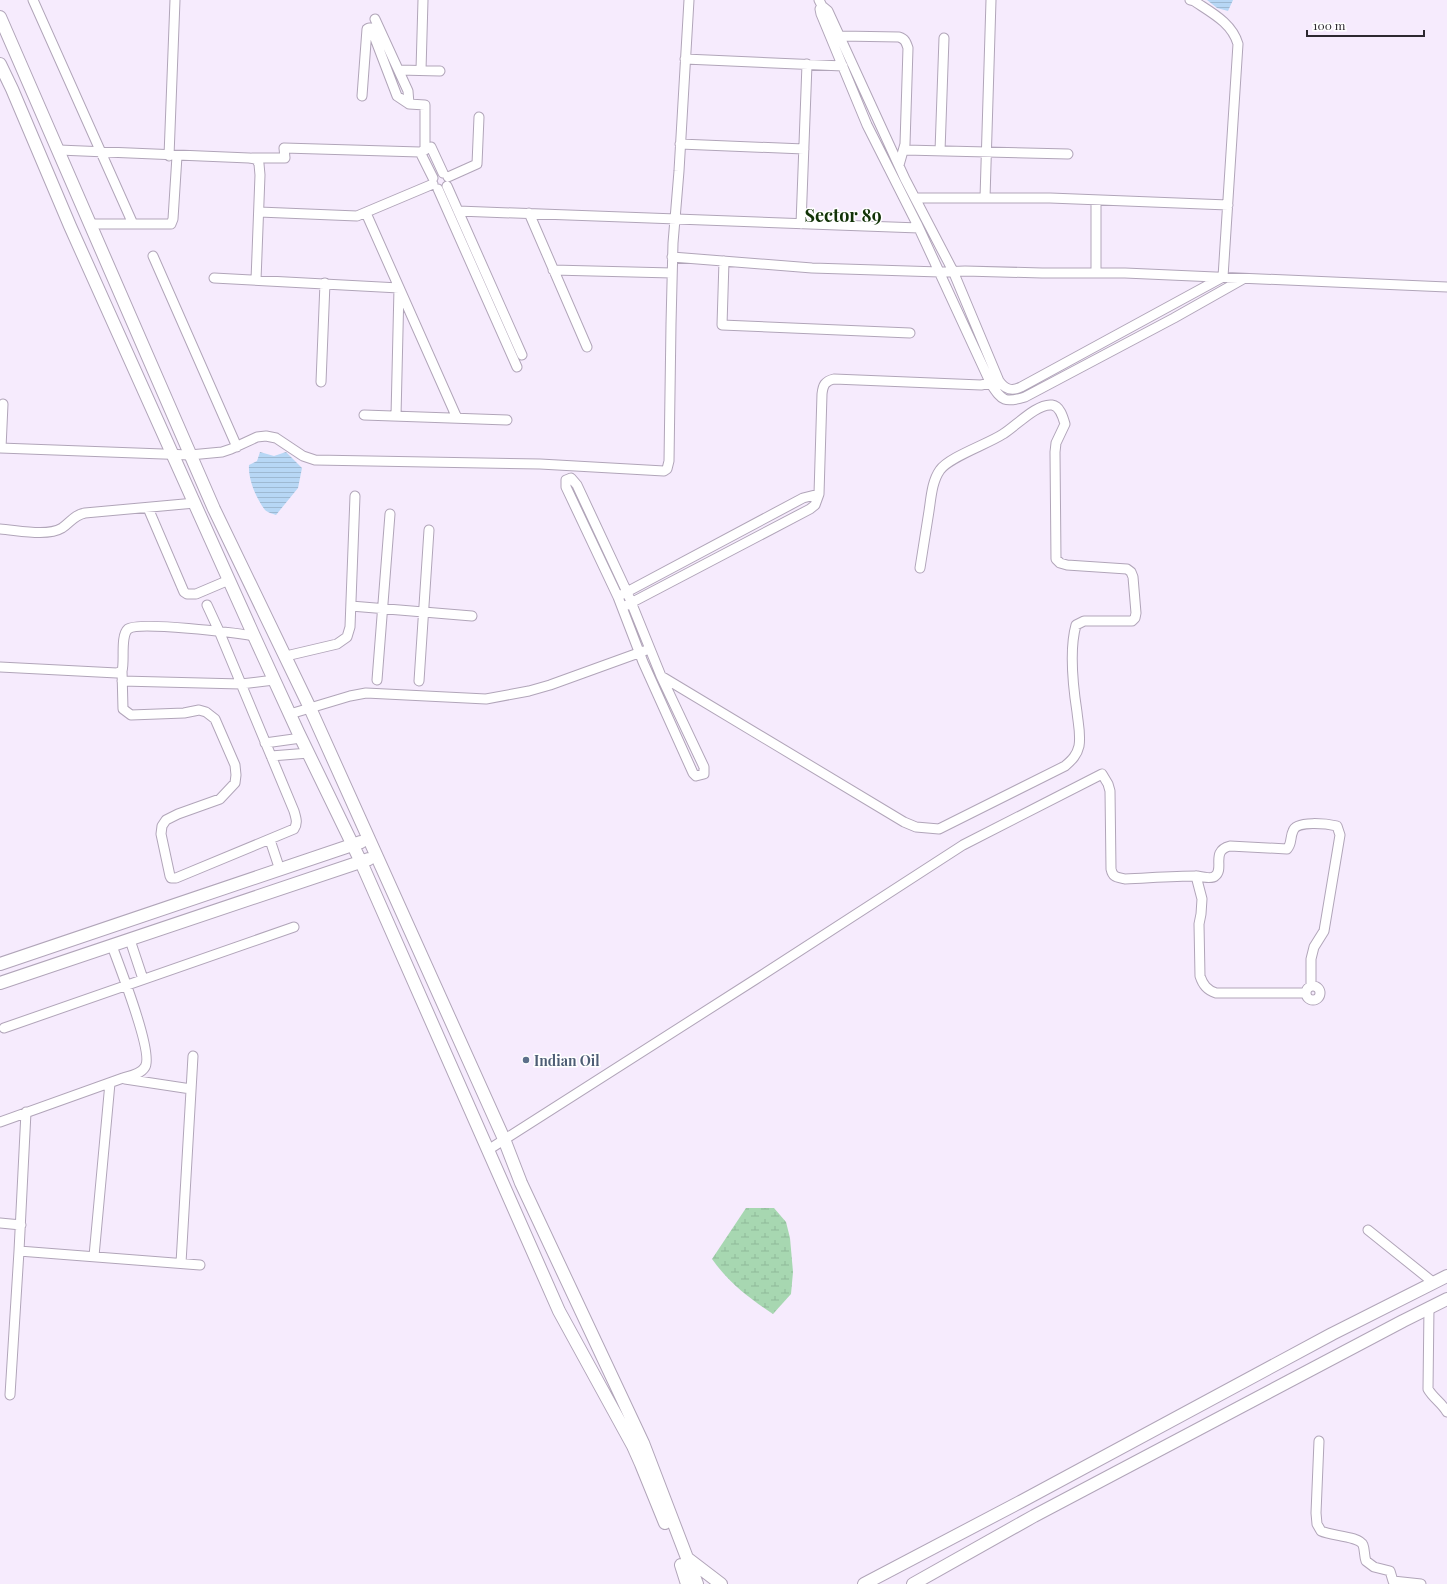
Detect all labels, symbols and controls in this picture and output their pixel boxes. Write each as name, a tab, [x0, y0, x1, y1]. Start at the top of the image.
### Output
scale bar	[1307, 12, 1424, 38]
text: 100 m	[1313, 17, 1346, 33]
district label: Sector 89	[804, 203, 882, 227]
place label: Indian Oil	[534, 1051, 600, 1070]
marker: Indian Oil	[521, 1055, 531, 1065]

